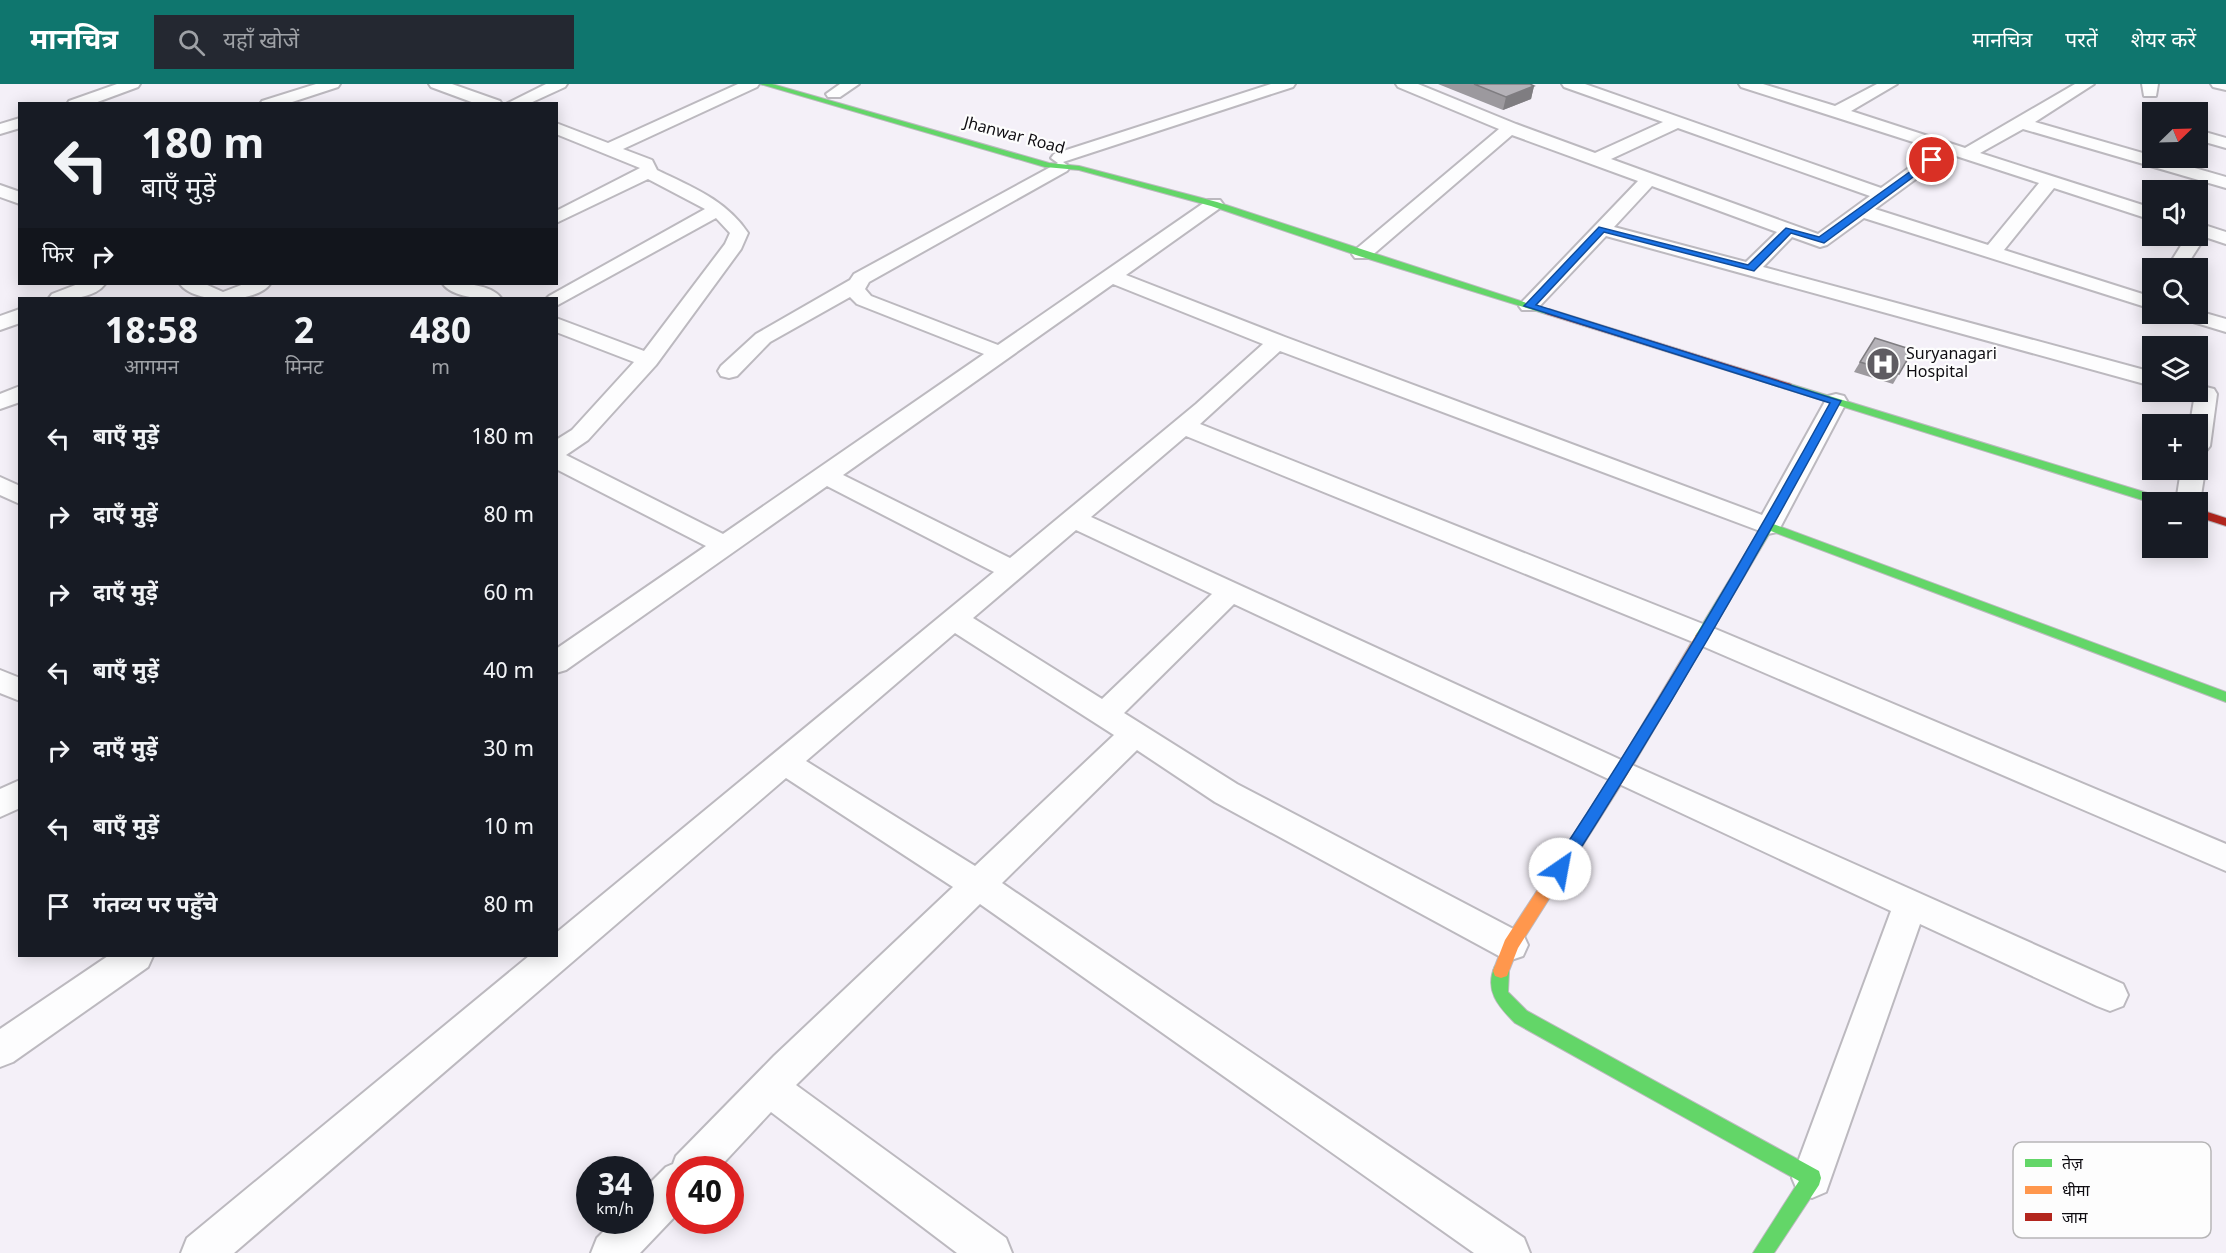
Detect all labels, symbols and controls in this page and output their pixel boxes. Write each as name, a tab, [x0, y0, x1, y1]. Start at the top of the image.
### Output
search box	[154, 15, 574, 69]
text: मानचित्र	[30, 24, 118, 60]
icon: search	[175, 26, 208, 59]
text: यहाँ खोजें	[223, 28, 299, 57]
text: मानचित्र	[1972, 28, 2032, 56]
text: परतें	[2065, 28, 2098, 56]
text: शेयर करें	[2131, 28, 2196, 56]
north arrow	[2142, 102, 2208, 168]
map controls	[2142, 102, 2208, 558]
street label: Jhanwar Road	[959, 113, 1067, 161]
text: 180 m	[141, 120, 264, 175]
icon: left	[42, 126, 120, 204]
pin	[1906, 134, 1957, 185]
icon: arrive	[1915, 143, 1948, 176]
text: बाएँ मुड़ें	[141, 173, 216, 208]
button: sound	[2142, 180, 2208, 246]
icon: right	[86, 240, 119, 273]
text: फिर	[42, 242, 74, 271]
button: search	[2142, 258, 2208, 324]
text: 18:58	[105, 311, 198, 358]
text: 2	[294, 311, 314, 358]
text: 480	[410, 311, 471, 358]
button: layers	[2142, 336, 2208, 402]
place label: Suryanagari Hospital	[1906, 345, 1997, 384]
hospital icon: Suryanagari Hospital	[1865, 346, 1901, 382]
text: आगमन	[124, 356, 179, 382]
text: मिनट	[285, 356, 323, 382]
text: m	[431, 356, 450, 382]
button: +	[2142, 414, 2208, 480]
icon: left	[42, 422, 75, 455]
text: बाएँ मुड़ें	[93, 424, 159, 453]
text: 180 m	[471, 424, 534, 453]
button: −	[2142, 492, 2208, 558]
icon: right	[42, 500, 75, 533]
text: दाएँ मुड़ें	[93, 502, 158, 531]
text: 80 m	[483, 502, 534, 531]
icon: right	[42, 578, 75, 611]
text: दाएँ मुड़ें	[93, 580, 158, 609]
text: 60 m	[483, 580, 534, 609]
icon: left	[42, 656, 75, 689]
text: बाएँ मुड़ें	[93, 658, 159, 687]
text: 40 m	[483, 658, 534, 687]
icon: right	[42, 734, 75, 767]
text: दाएँ मुड़ें	[93, 736, 158, 765]
text: 30 m	[483, 736, 534, 765]
icon: left	[42, 812, 75, 845]
text: बाएँ मुड़ें	[93, 814, 159, 843]
text: 10 m	[483, 814, 534, 843]
position arrow	[1528, 837, 1592, 901]
icon: arrive	[42, 890, 75, 923]
text: गंतव्य पर पहुँचे	[93, 892, 218, 921]
text: 80 m	[483, 892, 534, 921]
legend	[2013, 1142, 2211, 1238]
text: तेज़	[2062, 1154, 2084, 1176]
speed limit sign: 40	[666, 1156, 744, 1234]
text: 34	[598, 1168, 632, 1207]
text: धीमा	[2062, 1182, 2091, 1203]
text: km/h	[596, 1201, 634, 1220]
text: जाम	[2062, 1209, 2088, 1230]

